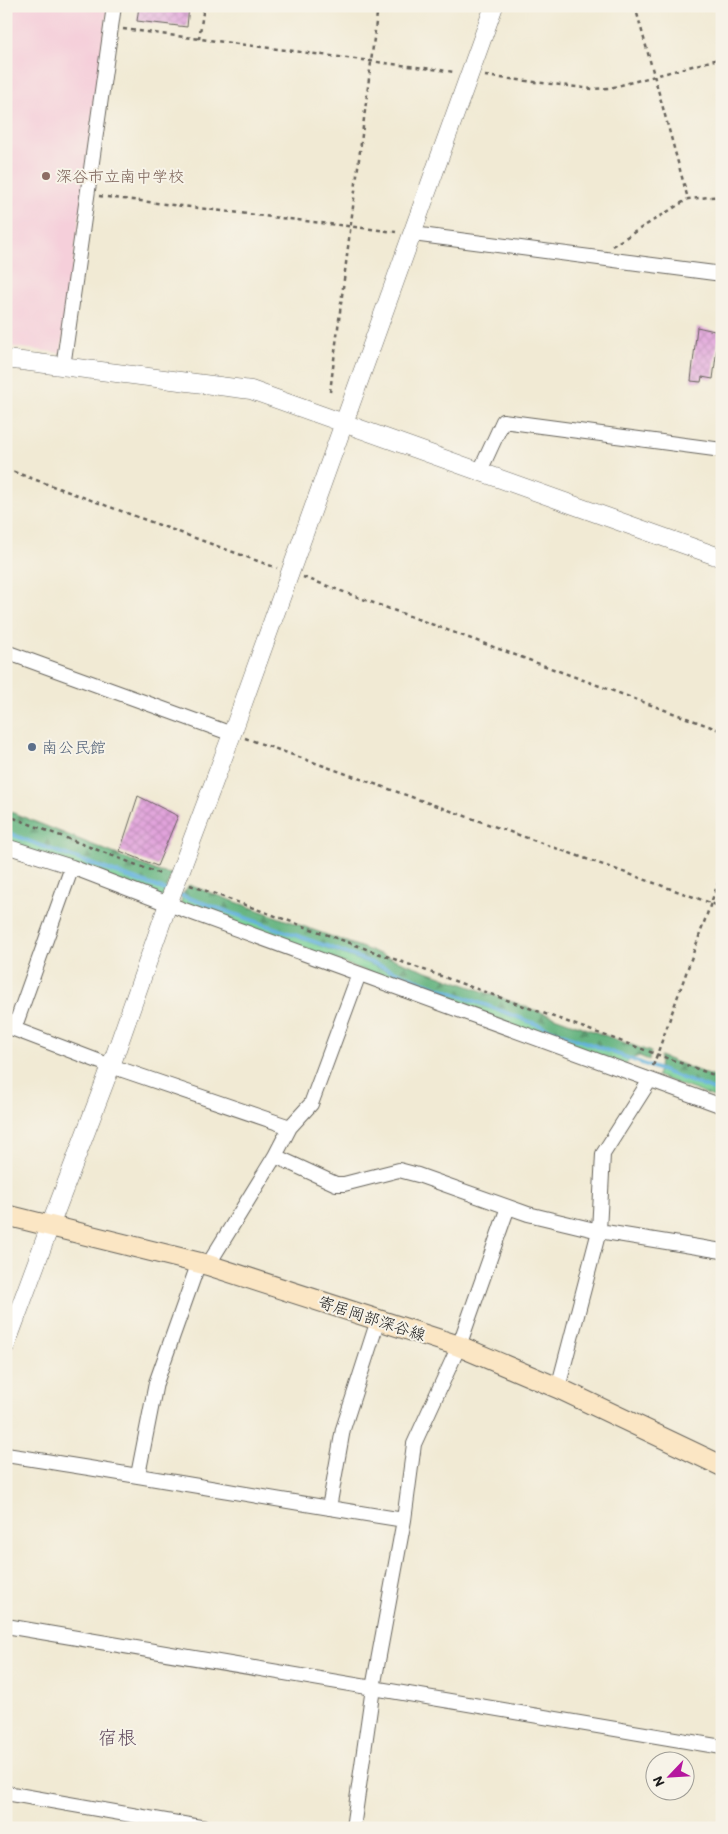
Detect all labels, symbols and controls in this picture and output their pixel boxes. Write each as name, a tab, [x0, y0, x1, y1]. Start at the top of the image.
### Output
place label: 深谷市立南中学校	[56, 167, 184, 186]
marker: 深谷市立南中学校	[40, 170, 52, 182]
place label: 南公民館	[42, 738, 106, 757]
marker: 南公民館	[26, 741, 38, 753]
street label: 寄居岡部深谷線	[316, 1292, 428, 1345]
district label: 宿根	[98, 1726, 137, 1749]
north arrow	[646, 1752, 696, 1802]
text: N	[649, 1773, 668, 1789]

